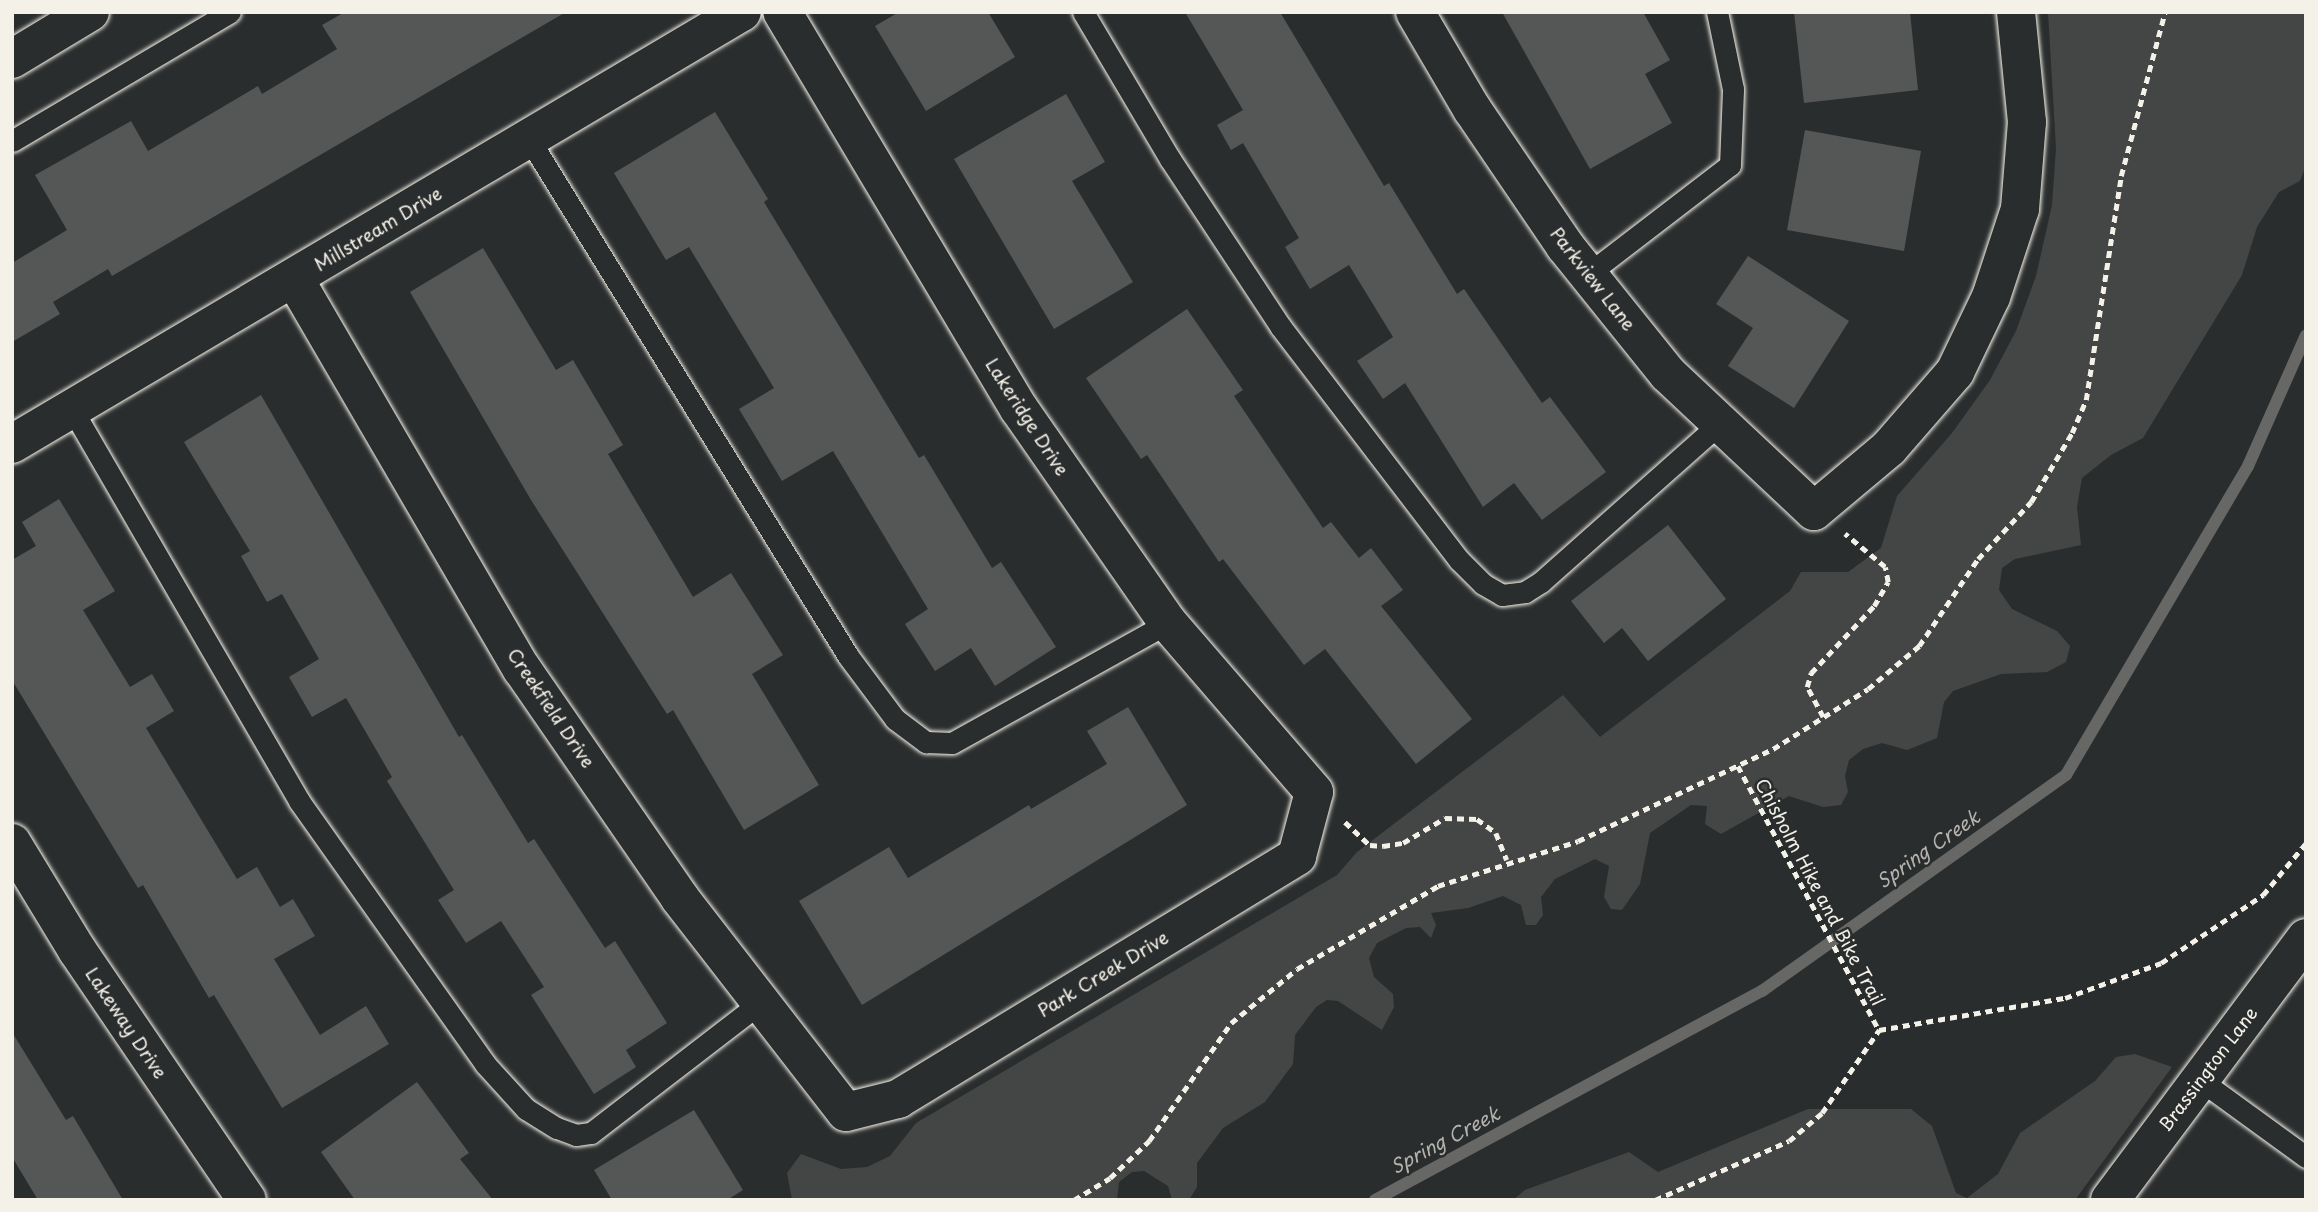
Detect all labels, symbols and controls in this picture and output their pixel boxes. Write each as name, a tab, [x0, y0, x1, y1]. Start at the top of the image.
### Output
street label: Millstream Drive	[311, 183, 445, 275]
street label: Parkview Lane	[1546, 223, 1640, 335]
street label: Lakeridge Drive	[981, 354, 1073, 480]
street label: Creekfield Drive	[503, 644, 599, 772]
street label: Chisholm Hike and Bike Trail	[1751, 774, 1889, 1010]
water label: Spring Creek	[1872, 805, 1984, 893]
street label: Park Creek Drive	[1033, 926, 1173, 1022]
street label: Lakeway Drive	[81, 964, 171, 1082]
street label: Brassington Lane	[2154, 1002, 2262, 1136]
water label: Spring Creek	[1386, 1102, 1504, 1178]

